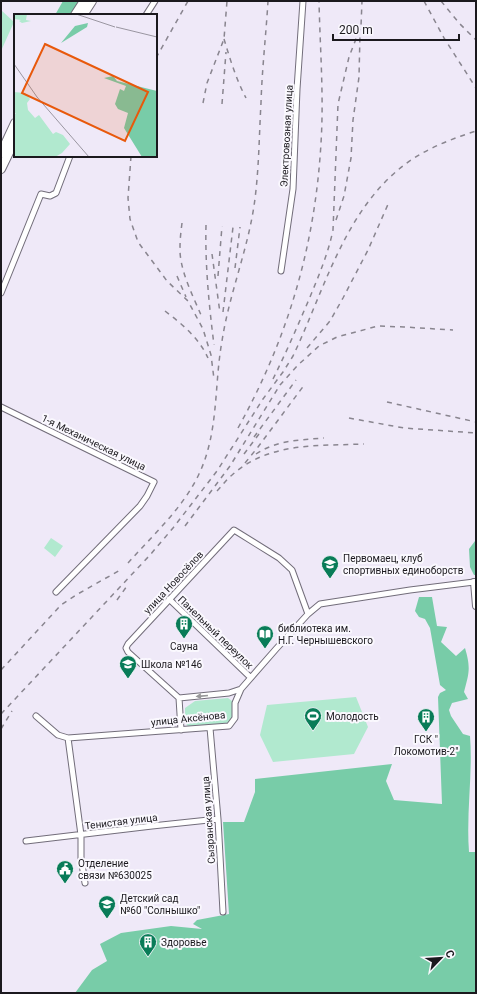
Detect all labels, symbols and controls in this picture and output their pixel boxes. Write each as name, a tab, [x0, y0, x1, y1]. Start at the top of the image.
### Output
inset map	[14, 14, 157, 157]
scale bar	[333, 16, 459, 42]
text: 200 m	[339, 23, 373, 37]
street label: Электровозная улица	[278, 85, 295, 187]
street label: 1-я Механическая улица	[40, 412, 148, 473]
street label: улица Новосёлов	[141, 548, 206, 616]
place label: Первомаец, клуб спортивных единоборств	[343, 553, 464, 576]
school or university icon: Первомаец, клуб спортивных единоборств	[320, 554, 340, 579]
street label: Панельный переулок	[176, 594, 256, 671]
building icon: Сауна	[174, 614, 194, 639]
place label: библиотека им. Н.Г. Чернышевского	[278, 623, 373, 646]
library icon: библиотека им. Н.Г. Чернышевского	[255, 624, 275, 649]
place label: Сауна	[170, 641, 198, 652]
school or university icon: Школа №146	[118, 654, 138, 679]
place label: Школа №146	[141, 659, 203, 670]
one-way arrow	[196, 692, 208, 699]
sports icon: Молодость	[303, 706, 323, 731]
building icon: ГСК " Локомотив-2"	[416, 707, 436, 732]
street label: улица Аксёнова	[150, 709, 226, 728]
place label: Молодость	[326, 711, 379, 722]
place label: ГСК " Локомотив-2"	[394, 734, 458, 757]
street label: Сызранская улица	[200, 776, 217, 864]
street label: Тенистая улица	[84, 812, 158, 831]
place label: Отделение связи №630025	[78, 858, 152, 881]
public building icon: Отделение связи №630025	[55, 859, 75, 884]
place label: Детский сад №60 "Солнышко"	[120, 893, 200, 916]
school or university icon: Детский сад №60 "Солнышко"	[97, 894, 117, 919]
building icon: Здоровье	[138, 932, 158, 957]
place label: Здоровье	[161, 937, 206, 948]
north arrow	[421, 938, 461, 978]
text: С	[442, 948, 457, 960]

